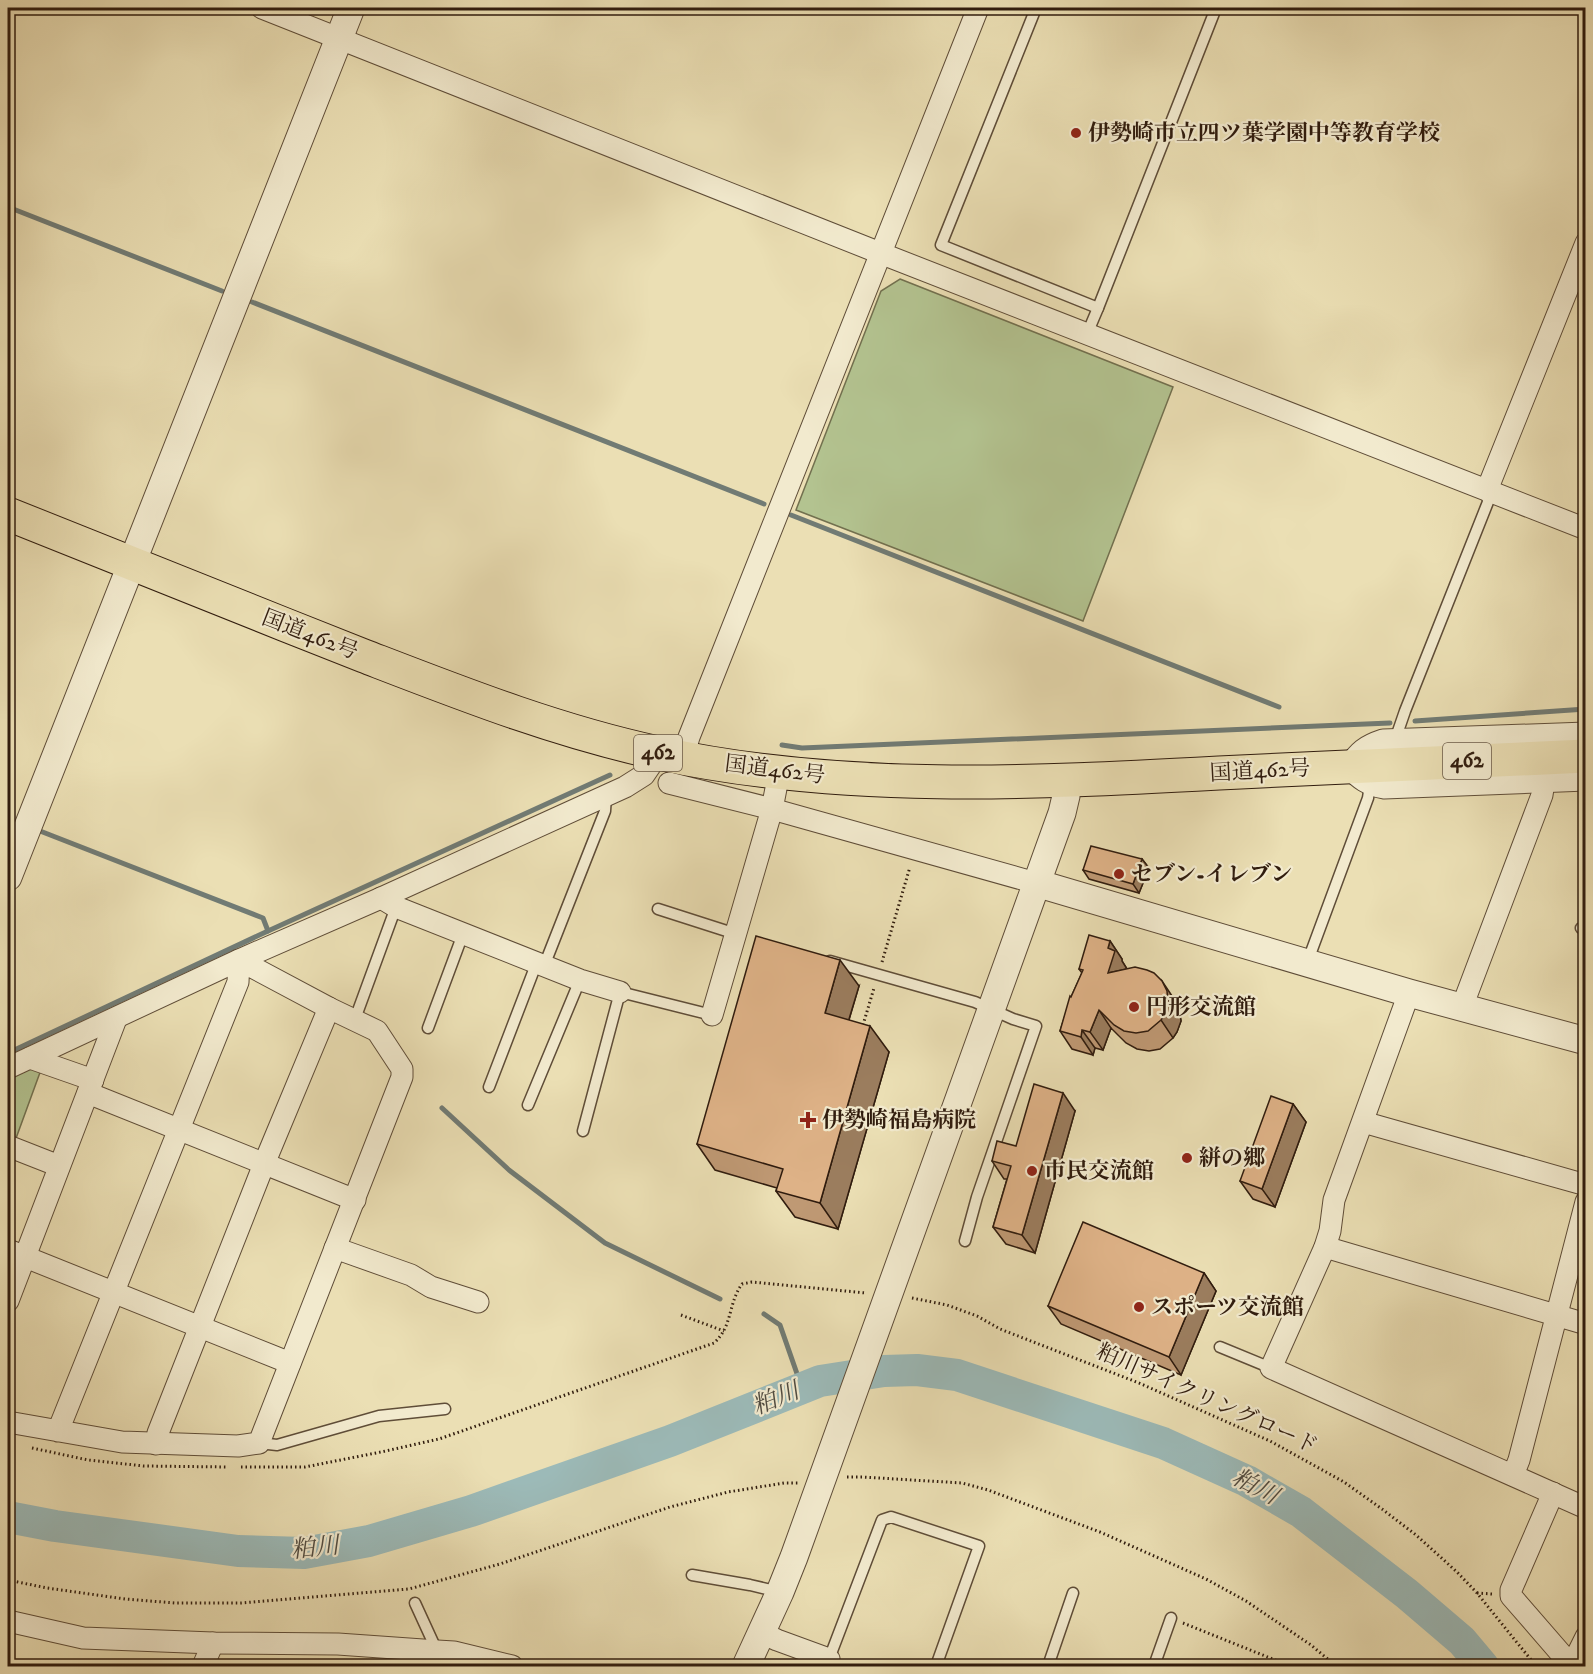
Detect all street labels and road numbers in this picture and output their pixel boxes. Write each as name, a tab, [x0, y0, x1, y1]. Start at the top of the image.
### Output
street label: 国道462号	[258, 604, 362, 666]
road number: 462	[634, 735, 682, 771]
road number: 462	[1443, 743, 1491, 779]
street label: 国道462号	[723, 750, 827, 790]
street label: 国道462号	[1209, 755, 1311, 787]
street label: 粕川サイクリングロード	[1092, 1338, 1322, 1460]

